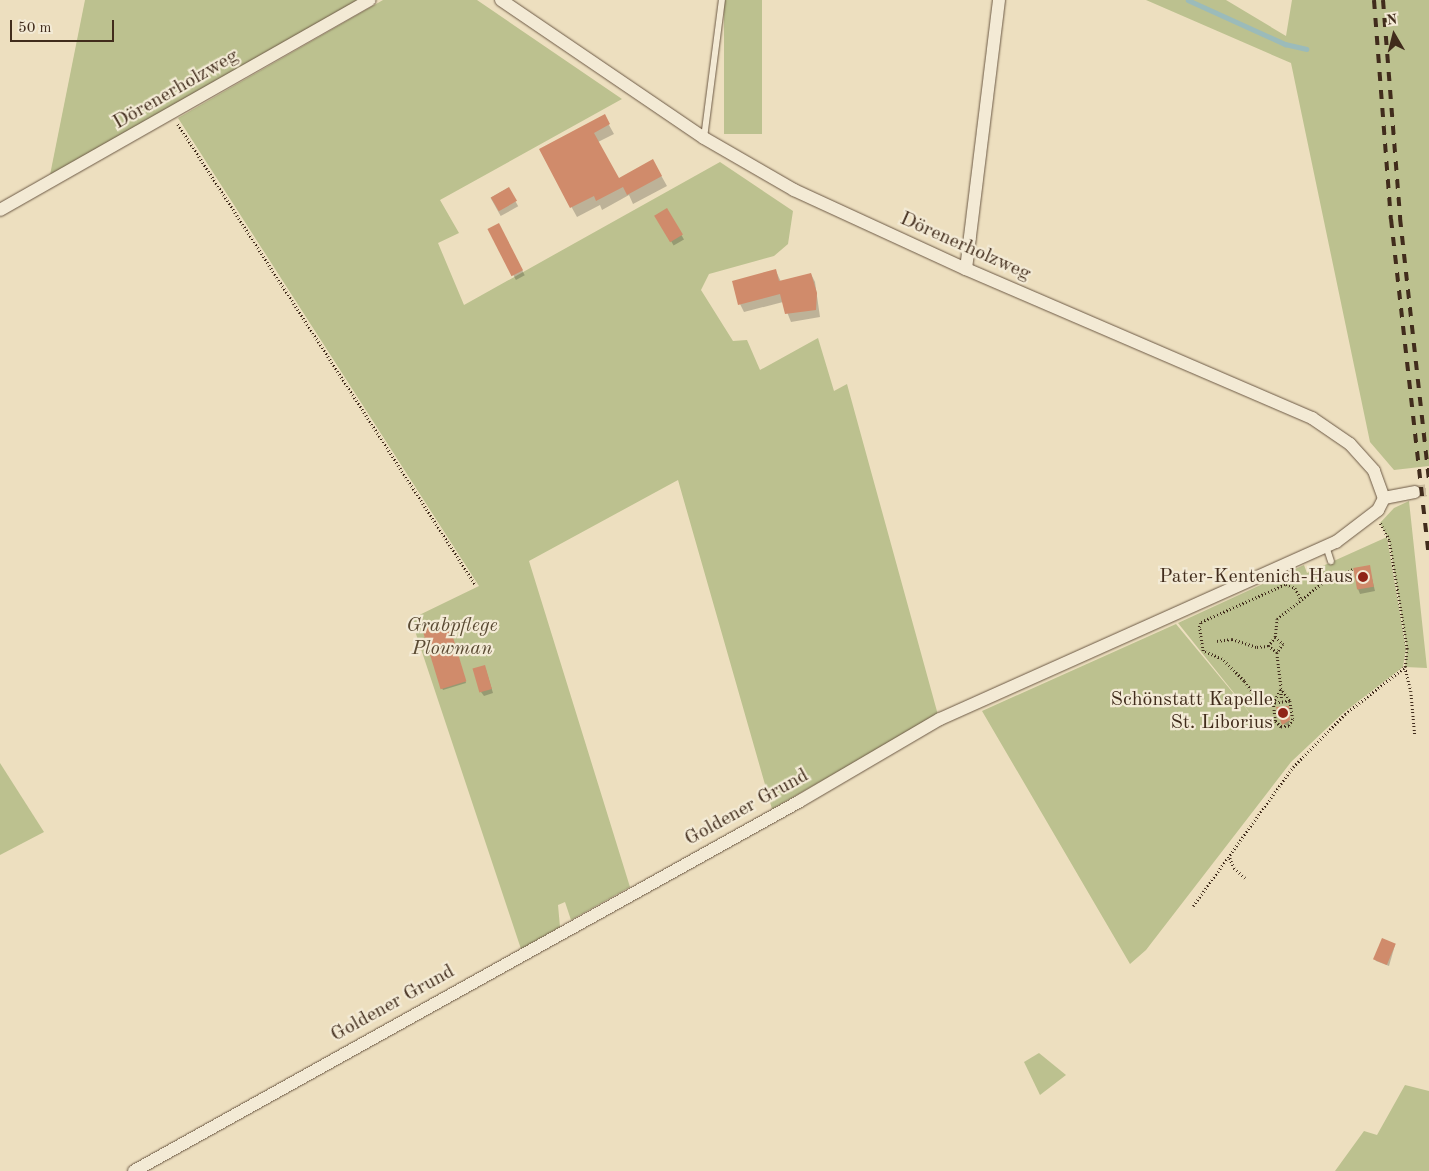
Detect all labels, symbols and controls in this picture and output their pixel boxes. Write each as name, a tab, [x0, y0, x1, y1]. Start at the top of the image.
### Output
scale bar	[12, 10, 116, 42]
north arrow	[1369, 10, 1419, 60]
text: N	[1386, 12, 1398, 28]
text: 50 m	[18, 21, 52, 36]
street label: Dörenerholzweg	[109, 44, 243, 136]
street label: Dörenerholzweg	[896, 207, 1034, 287]
place label: Pater-Kentenich-Haus	[1159, 565, 1353, 589]
marker: Pater-Kentenich-Haus	[1357, 571, 1369, 583]
park label: Grabpflege Plowman	[406, 615, 498, 662]
place label: Schönstatt Kapelle St. Liborius	[1111, 689, 1273, 736]
marker: Schönstatt Kapelle St. Liborius	[1277, 707, 1289, 719]
street label: Goldener Grund	[681, 764, 813, 852]
street label: Goldener Grund	[327, 960, 459, 1048]

